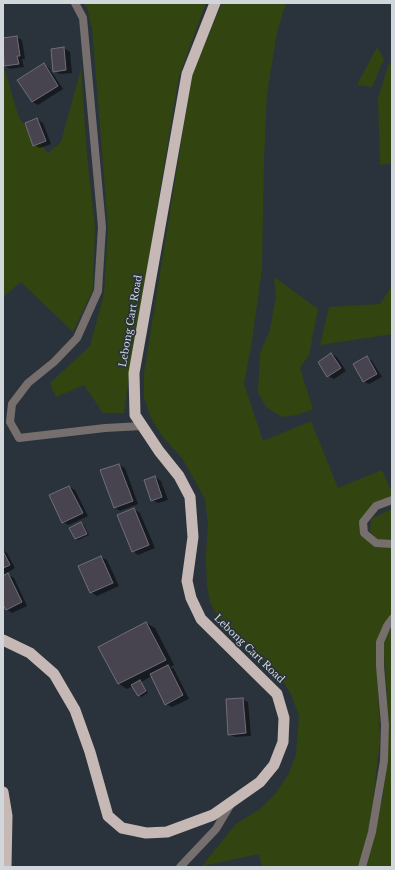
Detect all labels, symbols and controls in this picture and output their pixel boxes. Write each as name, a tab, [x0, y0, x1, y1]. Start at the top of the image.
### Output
street label: Lebong Cart Road	[117, 274, 145, 368]
street label: Lebong Cart Road	[211, 612, 287, 686]

